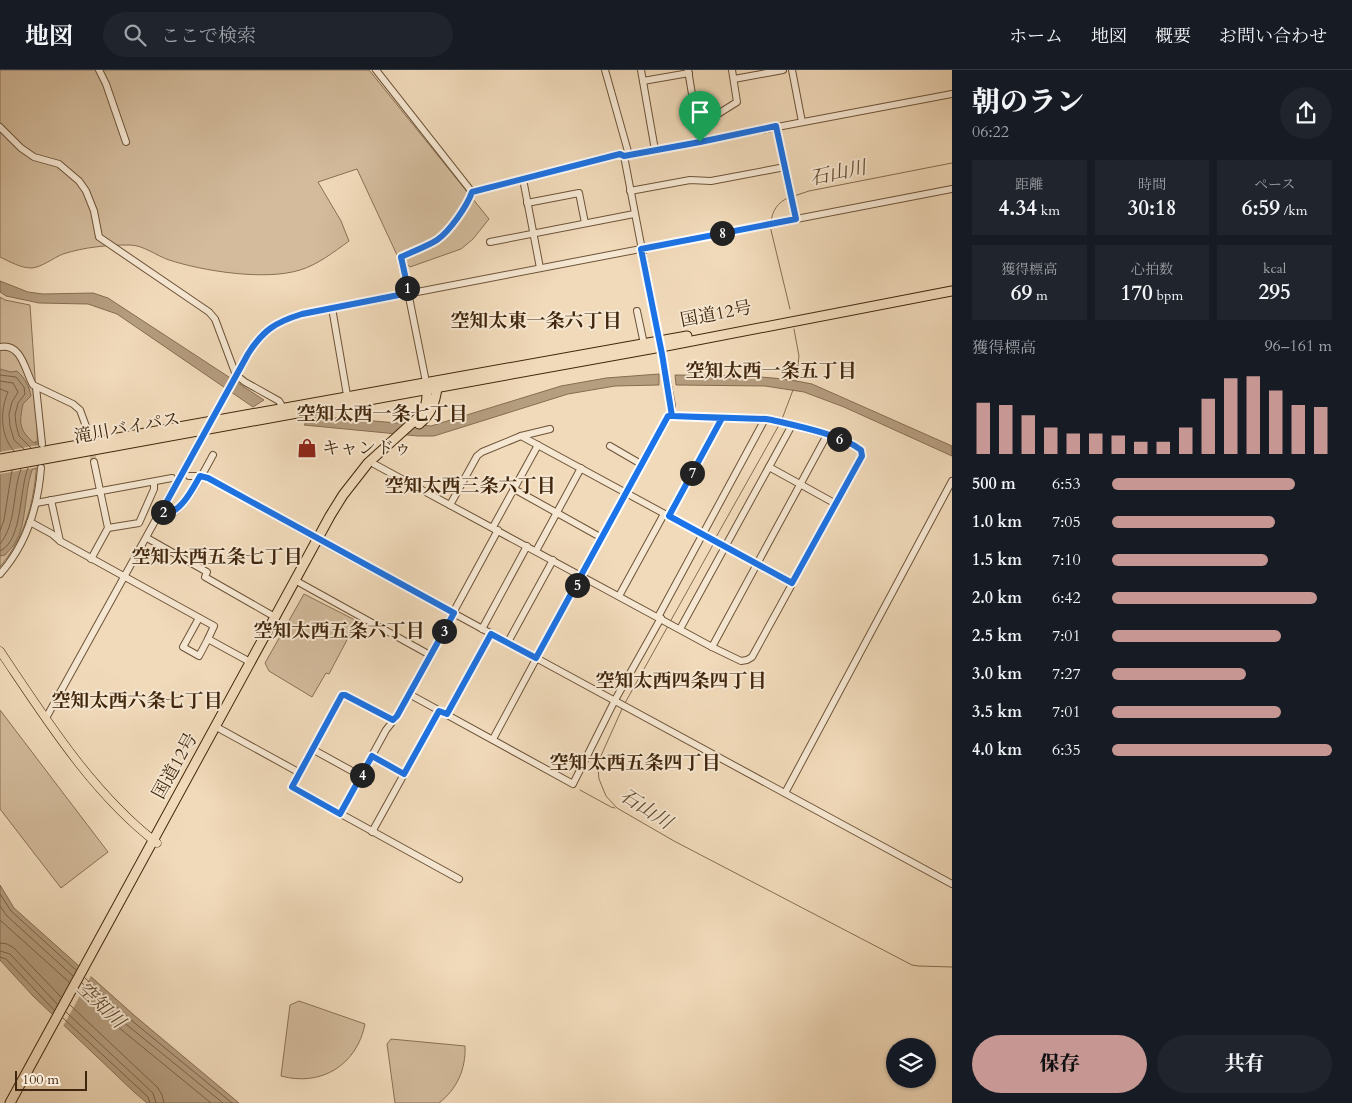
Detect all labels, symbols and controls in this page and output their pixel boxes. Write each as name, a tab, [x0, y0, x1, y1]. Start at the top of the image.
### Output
search box	[103, 12, 453, 57]
text: 地図	[25, 20, 73, 53]
icon: search	[121, 21, 149, 49]
text: ここで検索	[161, 23, 256, 49]
text: ホーム	[1009, 24, 1063, 49]
text: 地図	[1091, 24, 1127, 49]
text: 概要	[1155, 24, 1191, 49]
text: お問い合わせ	[1219, 24, 1327, 49]
text: 朝のラン	[972, 83, 1084, 121]
button: share	[1280, 87, 1332, 139]
pin	[679, 91, 721, 142]
icon: arrive	[686, 98, 714, 126]
text: 06:22	[972, 121, 1009, 143]
water label: 石山川	[807, 154, 871, 192]
text: 距離	[1015, 175, 1043, 194]
text: 時間	[1138, 175, 1166, 194]
text: ペース	[1254, 175, 1295, 194]
text: 4.34	[999, 194, 1037, 223]
text: 30:18	[1127, 194, 1177, 223]
text: 6:59	[1242, 194, 1280, 223]
text: km	[1037, 201, 1060, 220]
text: /km	[1280, 201, 1308, 220]
pin: 8	[710, 220, 734, 246]
text: 8	[719, 224, 726, 243]
text: kcal	[1263, 259, 1286, 278]
text: 獲得標高	[1001, 260, 1057, 279]
text: 心拍数	[1131, 260, 1173, 279]
pin: 1	[394, 276, 420, 300]
text: 295	[1259, 278, 1291, 307]
text: 1	[404, 279, 411, 298]
text: 69	[1011, 279, 1032, 308]
text: 170	[1121, 279, 1153, 308]
text: m	[1032, 286, 1048, 305]
text: bpm	[1153, 286, 1183, 305]
street label: 国道12号	[678, 295, 754, 333]
district label: 空知太東一条六丁目	[450, 308, 622, 334]
text: 96–161 m	[1264, 335, 1332, 357]
text: 獲得標高	[972, 337, 1036, 359]
district label: 空知太西一条五丁目	[685, 358, 857, 384]
district label: 空知太西一条七丁目	[296, 401, 468, 427]
street label: 滝川バイパス	[72, 406, 182, 450]
pin: 6	[826, 426, 852, 452]
text: 6	[836, 430, 843, 449]
place label: キャンドゥ	[322, 436, 412, 461]
shop icon: キャンドゥ	[296, 437, 318, 459]
pin: 7	[680, 460, 704, 486]
text: 7	[689, 464, 696, 483]
district label: 空知太西三条六丁目	[384, 473, 556, 499]
text: 500 m	[972, 473, 1016, 495]
text: 6:53	[1052, 473, 1081, 495]
pin: 2	[150, 500, 176, 524]
text: 2	[160, 503, 167, 522]
text: 1.0 km	[972, 511, 1022, 533]
text: 7:05	[1052, 511, 1081, 533]
district label: 空知太西五条七丁目	[131, 544, 303, 570]
text: 1.5 km	[972, 549, 1022, 571]
text: 7:10	[1052, 549, 1081, 571]
pin: 5	[564, 572, 590, 598]
text: 5	[574, 576, 581, 595]
text: 2.0 km	[972, 587, 1022, 609]
text: 6:42	[1052, 587, 1081, 609]
district label: 空知太西五条六丁目	[253, 618, 425, 644]
pin: 3	[432, 618, 456, 644]
text: 3	[441, 622, 448, 641]
text: 2.5 km	[972, 625, 1022, 647]
text: 7:01	[1052, 625, 1081, 647]
text: 3.0 km	[972, 663, 1022, 685]
text: 7:27	[1052, 663, 1081, 685]
district label: 空知太西四条四丁目	[595, 668, 767, 694]
district label: 空知太西六条七丁目	[51, 688, 223, 714]
text: 3.5 km	[972, 701, 1022, 723]
text: 7:01	[1052, 701, 1081, 723]
street label: 国道12号	[147, 728, 203, 804]
text: 4.0 km	[972, 739, 1022, 761]
text: 6:35	[1052, 739, 1081, 761]
district label: 空知太西五条四丁目	[549, 750, 721, 776]
pin: 4	[350, 762, 374, 788]
text: 4	[359, 766, 366, 785]
water label: 石山川	[615, 783, 679, 837]
water label: 空知川	[71, 976, 132, 1036]
button: 保存	[972, 1035, 1147, 1093]
button: 共有	[1157, 1035, 1332, 1093]
map controls	[886, 1038, 936, 1088]
button: layers	[886, 1038, 936, 1088]
scale bar	[15, 1068, 88, 1091]
text: 100 m	[22, 1070, 59, 1089]

